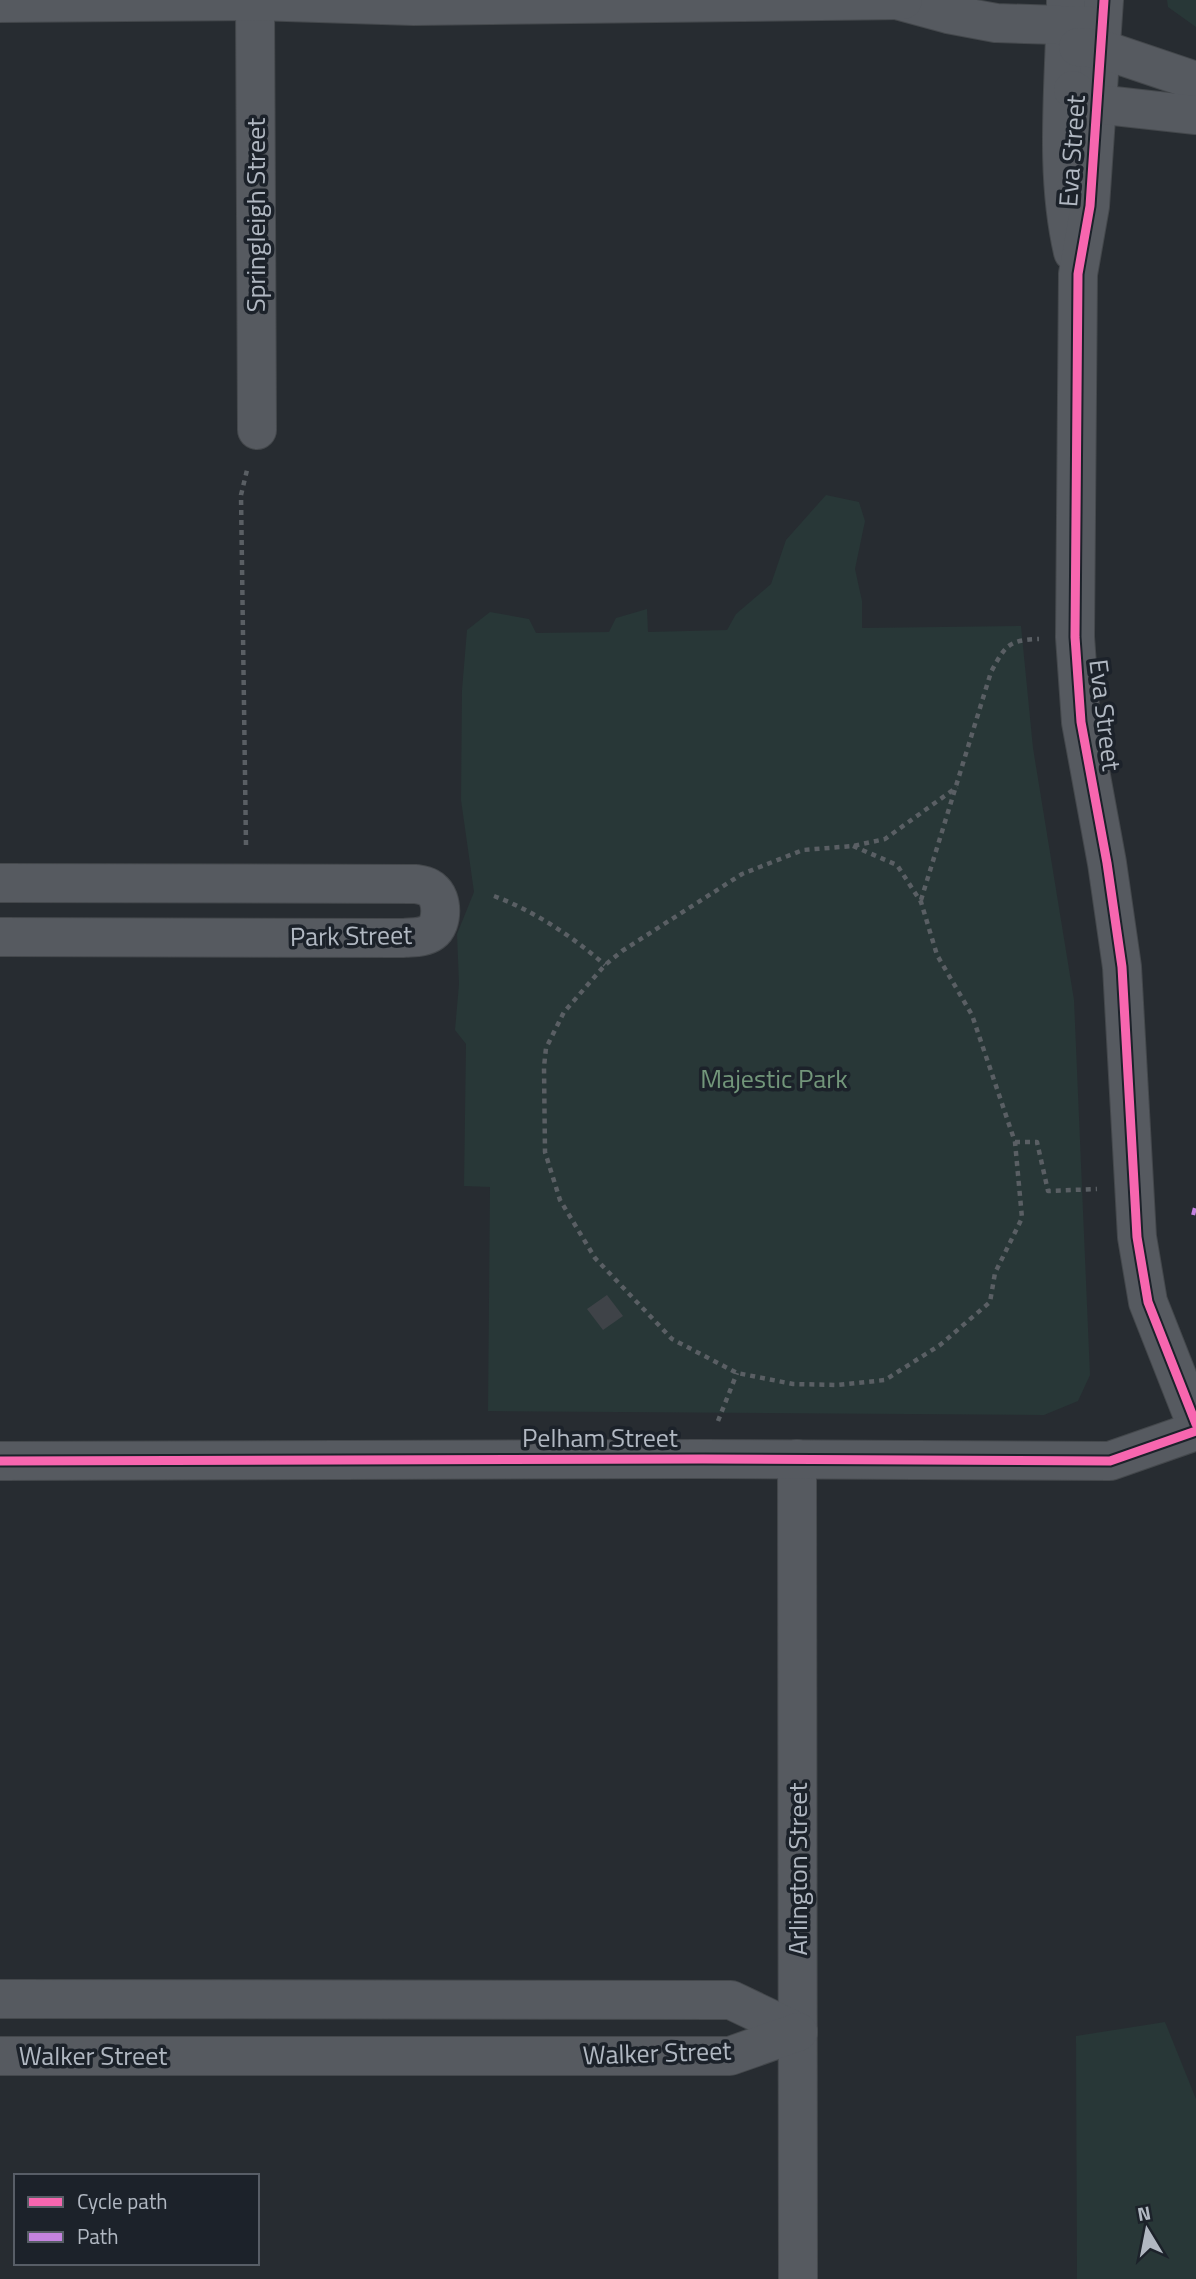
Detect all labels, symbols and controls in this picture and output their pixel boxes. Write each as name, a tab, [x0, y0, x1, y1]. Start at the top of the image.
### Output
street label: Eva Street	[1048, 94, 1095, 208]
street label: Springleigh Street	[236, 118, 275, 312]
street label: Eva Street	[1079, 657, 1132, 773]
street label: Park Street	[289, 915, 413, 956]
park label: Majestic Park	[700, 1059, 848, 1098]
street label: Pelham Street	[522, 1418, 678, 1457]
street label: Arlington Street	[778, 1782, 817, 1956]
street label: Walker Street	[582, 2030, 732, 2075]
street label: Walker Street	[19, 2036, 167, 2075]
legend	[14, 2174, 259, 2265]
text: Cycle path	[77, 2185, 168, 2217]
north arrow	[1112, 2195, 1182, 2265]
text: N	[1135, 2197, 1153, 2228]
text: Path	[77, 2220, 119, 2252]

